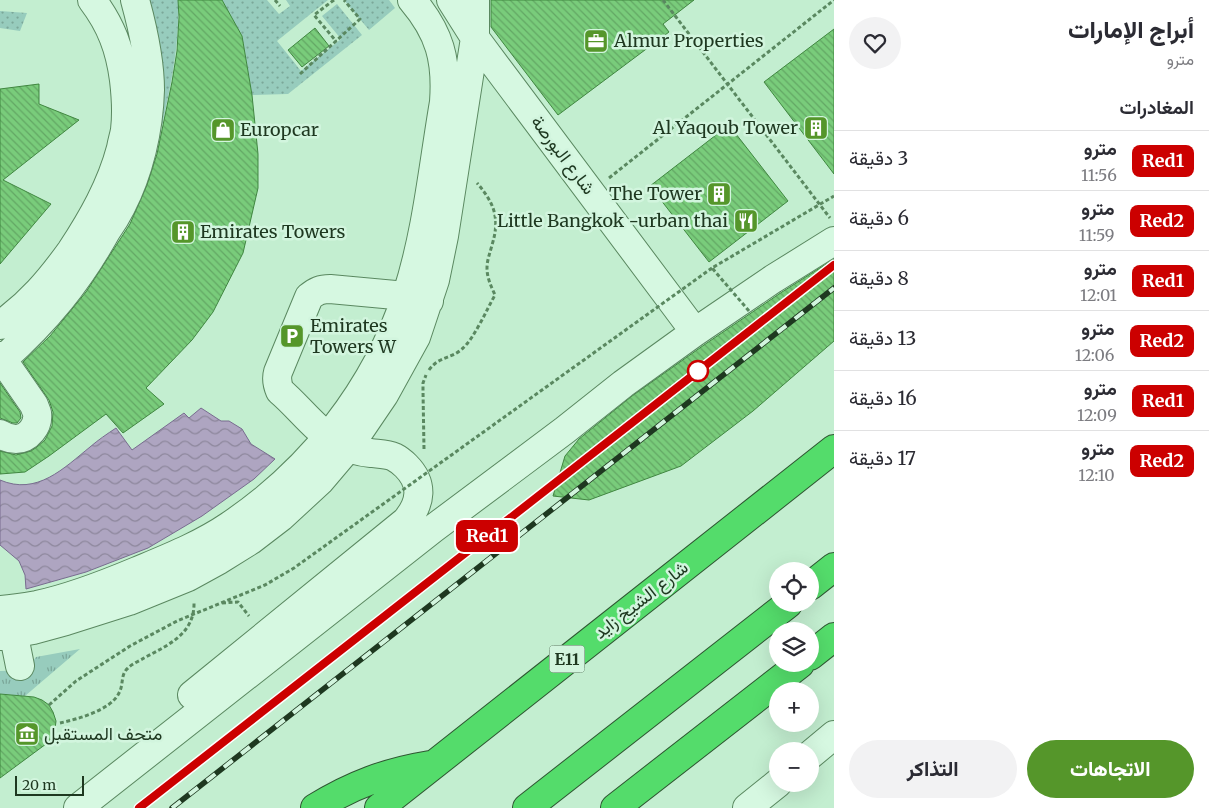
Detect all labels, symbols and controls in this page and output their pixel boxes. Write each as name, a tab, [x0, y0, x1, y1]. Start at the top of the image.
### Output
text: أبراج الإمارات	[1068, 14, 1194, 45]
button: heart	[849, 17, 901, 69]
office icon: Almur Properties	[583, 28, 609, 54]
place label: Almur Properties	[613, 29, 764, 52]
text: مترو	[1167, 49, 1194, 69]
text: المغادرات	[1119, 95, 1194, 119]
street label: شارع البورصة	[525, 111, 601, 199]
building icon: Al Yaqoub Tower	[803, 115, 829, 141]
place label: Al Yaqoub Tower	[652, 116, 798, 139]
shop icon: Europcar	[210, 117, 236, 143]
place label: Europcar	[240, 118, 319, 141]
text: مترو	[1084, 136, 1117, 160]
text: 3 دقيقة	[849, 146, 908, 170]
text: Red1	[1142, 149, 1184, 172]
text: 11:56	[1081, 165, 1117, 185]
building icon: The Tower	[706, 181, 732, 207]
place label: The Tower	[609, 182, 702, 205]
text: مترو	[1081, 196, 1115, 220]
text: 6 دقيقة	[849, 206, 909, 230]
restaurant icon: Little Bangkok -urban thai	[733, 208, 759, 234]
place label: Little Bangkok -urban thai	[497, 209, 728, 232]
text: Red2	[1140, 209, 1184, 232]
building icon: Emirates Towers	[170, 219, 196, 245]
place label: Emirates Towers	[200, 220, 346, 243]
text: 11:59	[1079, 225, 1115, 245]
text: مترو	[1084, 256, 1117, 280]
text: 8 دقيقة	[849, 266, 909, 290]
text: Red1	[1142, 269, 1184, 292]
text: 12:01	[1080, 285, 1117, 305]
place label: Emirates Towers W	[310, 314, 397, 358]
text: مترو	[1081, 316, 1115, 340]
parking icon: Emirates Towers W	[279, 323, 305, 349]
text: 13 دقيقة	[849, 326, 916, 350]
text: Red2	[1140, 329, 1184, 352]
text: 12:06	[1075, 345, 1115, 365]
unlabelled marker	[687, 360, 709, 382]
text: مترو	[1084, 376, 1117, 400]
text: 16 دقيقة	[849, 386, 917, 410]
text: Red1	[1142, 389, 1184, 412]
text: 12:09	[1077, 405, 1117, 425]
text: مترو	[1081, 436, 1115, 460]
text: 17 دقيقة	[849, 446, 916, 470]
text: Red2	[1140, 449, 1184, 472]
text: 12:10	[1078, 465, 1115, 485]
line badge: Red1	[452, 520, 522, 552]
text: Red1	[466, 524, 508, 547]
street label: شارع الشيخ زايد	[589, 556, 693, 644]
map controls	[769, 562, 819, 792]
button: locate	[769, 562, 819, 612]
button: layers	[769, 622, 819, 672]
road number: E11	[550, 646, 584, 672]
button: +	[769, 682, 819, 732]
museum icon: متحف المستقبل	[14, 721, 40, 747]
place label: متحف المستقبل	[44, 722, 162, 745]
button: التذاكر	[849, 740, 1017, 798]
button: الاتجاهات	[1027, 740, 1194, 798]
button: −	[769, 742, 819, 792]
scale bar	[15, 773, 84, 796]
text: 20 m	[22, 776, 56, 794]

